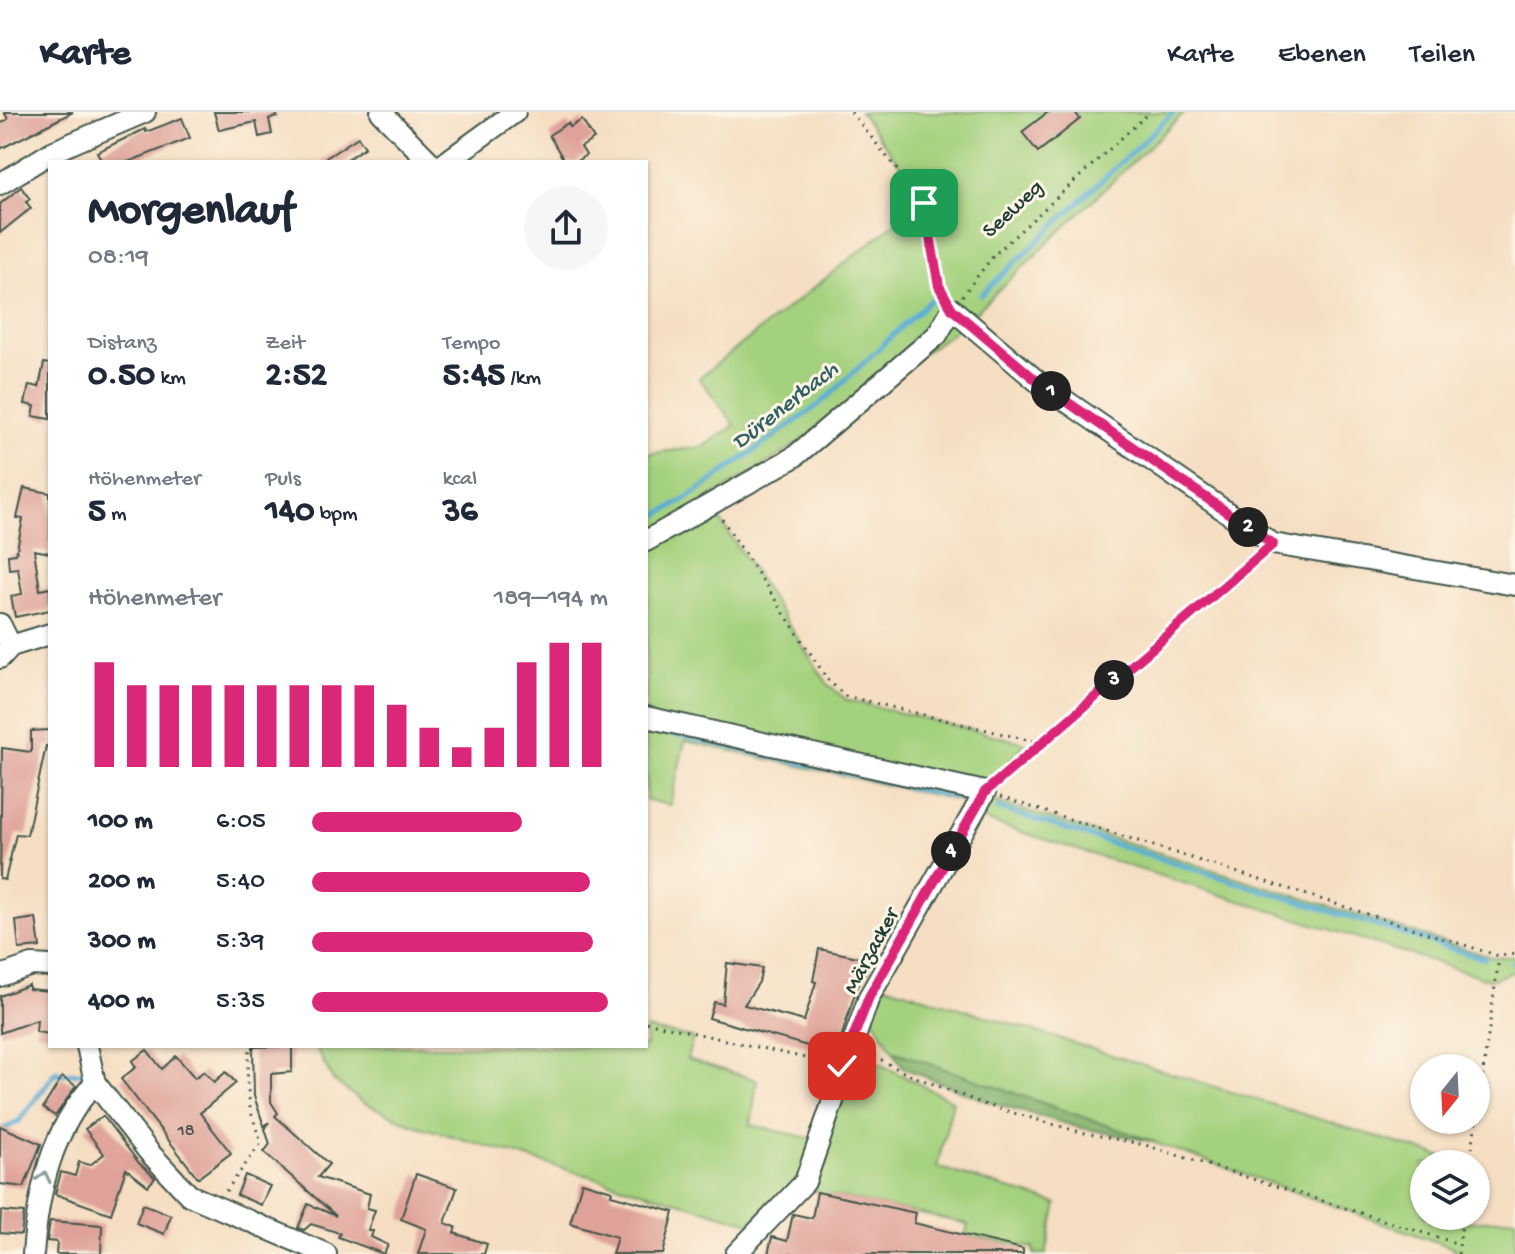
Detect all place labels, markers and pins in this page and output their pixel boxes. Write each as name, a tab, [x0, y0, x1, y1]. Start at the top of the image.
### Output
pin	[890, 169, 958, 237]
pin: 1	[1031, 371, 1071, 411]
pin: 2	[1228, 507, 1268, 547]
pin: 3	[1094, 660, 1134, 700]
pin: 4	[931, 831, 971, 871]
pin	[808, 1032, 876, 1100]

